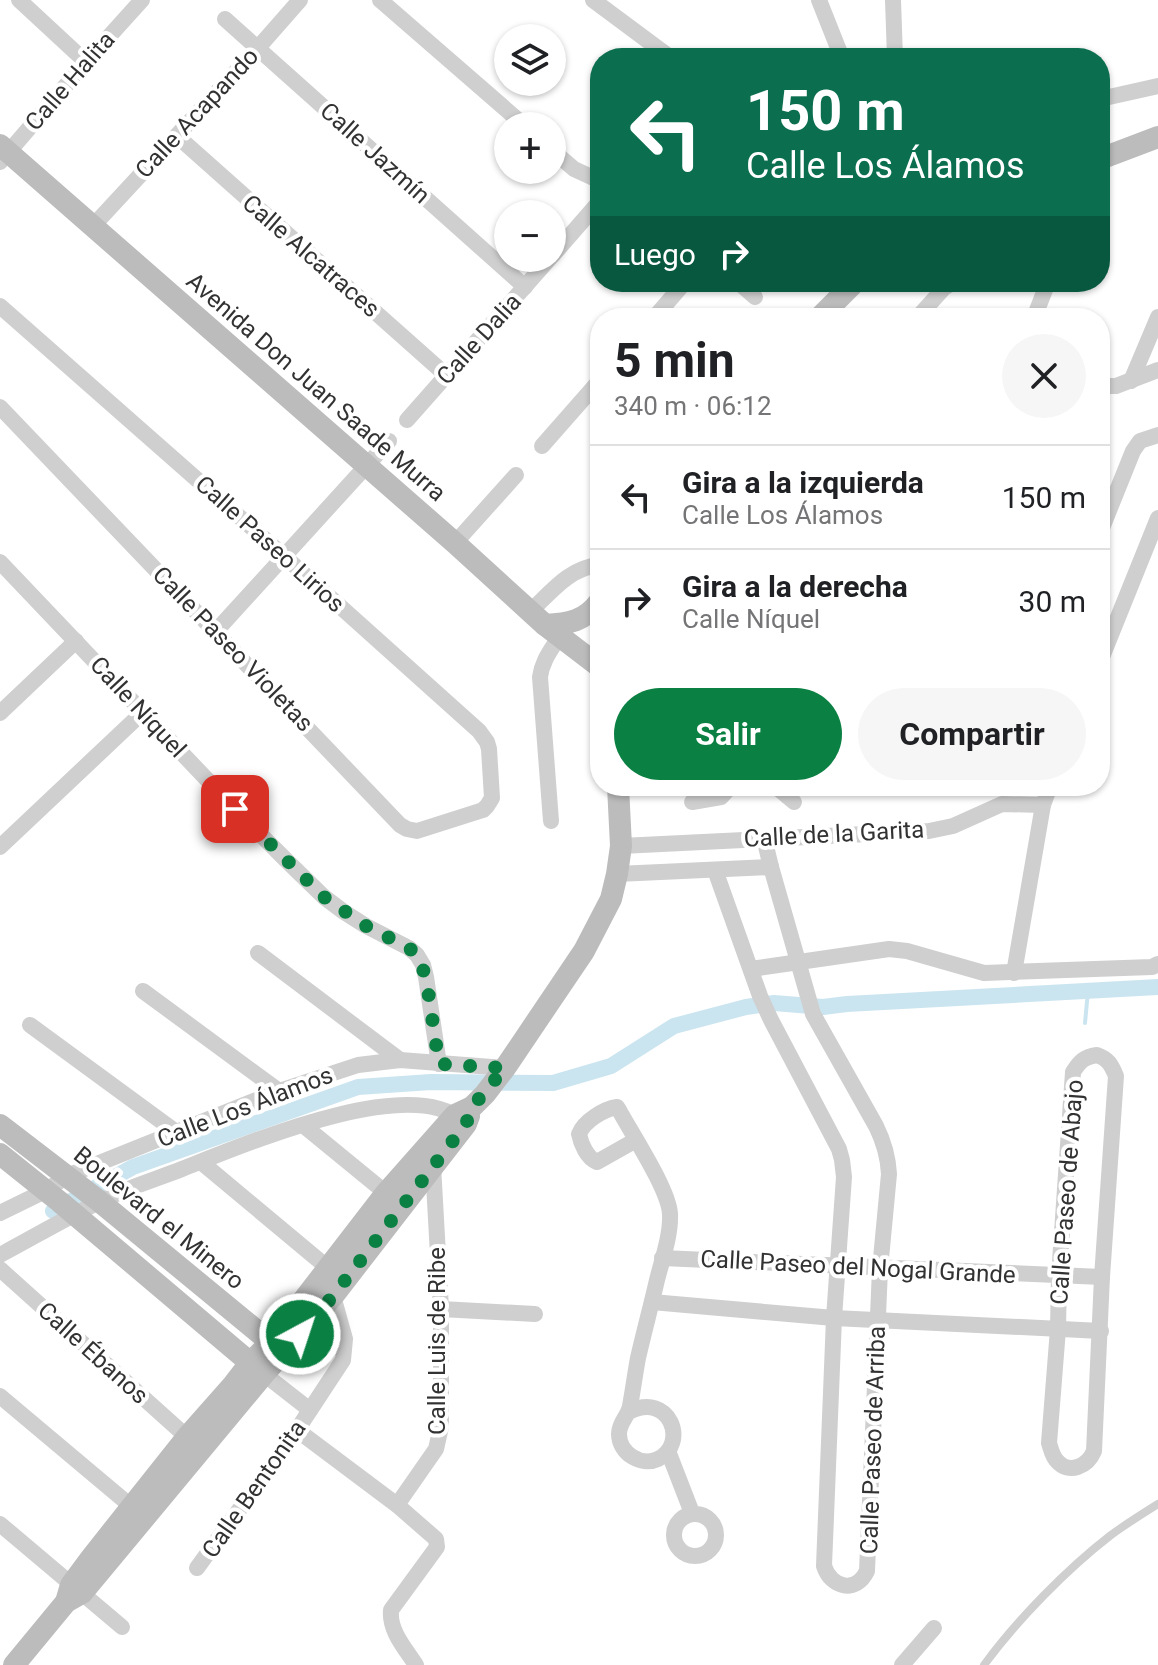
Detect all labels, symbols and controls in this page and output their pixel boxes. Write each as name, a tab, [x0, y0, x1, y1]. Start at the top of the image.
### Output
map controls	[494, 24, 566, 272]
button: layers	[494, 24, 566, 96]
street label: Calle Halita	[19, 26, 121, 136]
street label: Calle Acapando	[130, 42, 264, 184]
text: 150 m	[746, 78, 905, 144]
icon: left	[614, 80, 718, 184]
street label: Calle Jazmín	[315, 97, 435, 209]
button: +	[494, 112, 566, 184]
text: Calle Los Álamos	[746, 145, 1024, 187]
street label: Calle Alcatraces	[237, 189, 385, 323]
button: −	[494, 200, 566, 272]
icon: right	[712, 232, 756, 276]
text: Luego	[614, 237, 696, 272]
street label: Avenida Don Juan Saade Murra	[181, 267, 451, 507]
street label: Calle Dalia	[431, 288, 527, 390]
text: 5 min	[614, 332, 735, 389]
button: close	[1002, 334, 1086, 418]
text: 340 m · 06:12	[614, 391, 772, 421]
text: Gira a la izquierda	[682, 465, 924, 500]
street label: Calle Paseo Lirios	[190, 470, 350, 618]
icon: left	[614, 475, 658, 519]
text: 150 m	[1002, 480, 1086, 515]
text: Calle Los Álamos	[682, 500, 883, 530]
street label: Calle Paseo Violetas	[147, 561, 319, 737]
text: Gira a la derecha	[682, 569, 908, 604]
icon: right	[614, 579, 658, 623]
text: 30 m	[1019, 584, 1086, 619]
text: Calle Níquel	[682, 604, 820, 634]
street label: Calle Níquel	[84, 651, 192, 763]
button: Salir	[614, 688, 842, 780]
button: Compartir	[858, 688, 1086, 780]
pin	[201, 775, 269, 843]
icon: arrive	[213, 787, 257, 831]
street label: Calle de la Garita	[743, 815, 925, 853]
street label: Calle Los Álamos	[153, 1061, 337, 1153]
street label: Calle Paseo de Abajo	[1045, 1078, 1089, 1306]
street label: Boulevard el Minero	[68, 1141, 250, 1295]
street label: Calle Paseo del Nogal Grande	[700, 1245, 1016, 1289]
street label: Calle Luis de Ribe	[423, 1247, 451, 1435]
position arrow	[258, 1292, 342, 1376]
street label: Calle Ébanos	[32, 1296, 154, 1410]
street label: Calle Paseo de Arriba	[855, 1325, 891, 1555]
street label: Calle Bentonita	[196, 1415, 312, 1563]

